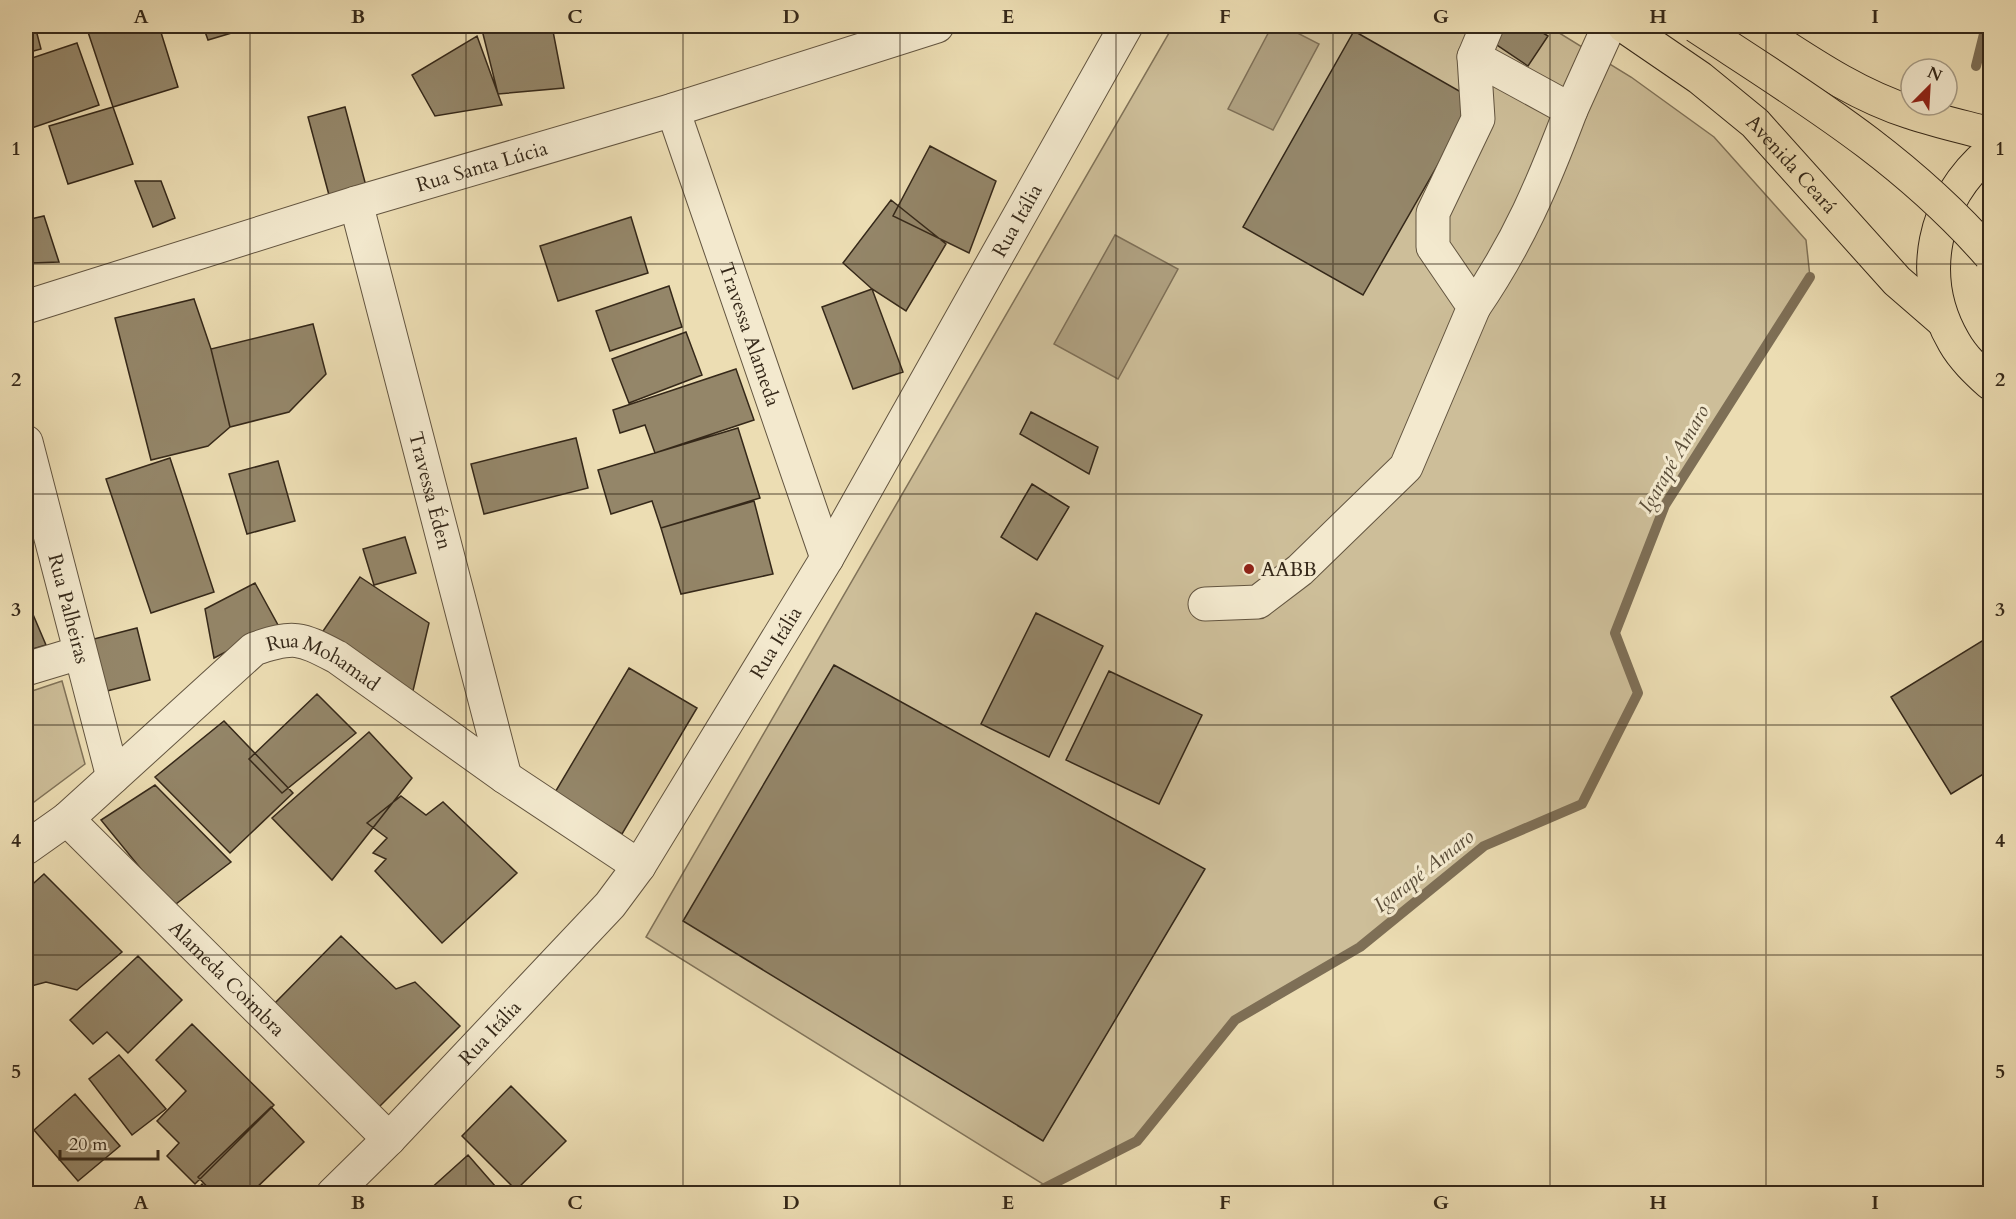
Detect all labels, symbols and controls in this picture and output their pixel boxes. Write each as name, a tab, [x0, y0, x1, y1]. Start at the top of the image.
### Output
text: A	[133, 3, 149, 30]
text: B	[351, 3, 365, 30]
text: C	[567, 3, 583, 30]
text: D	[782, 3, 800, 30]
text: E	[1002, 3, 1014, 30]
text: F	[1219, 3, 1231, 30]
text: G	[1433, 3, 1449, 30]
text: H	[1649, 3, 1667, 30]
text: I	[1871, 3, 1879, 30]
north arrow	[1899, 57, 1959, 117]
text: N	[1924, 61, 1946, 87]
street label: Avenida Ceará	[1741, 108, 1843, 219]
street label: Rua Santa Lúcia	[413, 134, 551, 198]
text: 1	[11, 135, 21, 162]
text: 1	[1995, 135, 2005, 162]
street label: Rua Itália	[985, 179, 1048, 262]
street label: Travessa Alameda	[713, 259, 787, 410]
text: 2	[11, 366, 21, 393]
text: 2	[1995, 366, 2005, 393]
water label: Igarapé Amaro	[1631, 399, 1717, 518]
street label: Travessa Éden	[402, 429, 459, 553]
street label: Rua Palheiras	[42, 550, 96, 666]
place label: AABB	[1261, 556, 1317, 583]
marker: AABB	[1242, 562, 1256, 576]
text: 3	[11, 596, 21, 623]
text: 3	[1995, 596, 2005, 623]
street label: Rua Itália	[743, 601, 808, 684]
street label: Rua Mohamad	[263, 627, 386, 697]
water label: Igarapé Amaro	[1368, 822, 1481, 919]
text: 4	[11, 827, 21, 854]
text: 4	[1995, 827, 2005, 854]
street label: Alameda Coimbra	[163, 914, 292, 1042]
street label: Rua Itália	[452, 994, 527, 1071]
text: 5	[11, 1058, 21, 1085]
text: 5	[1995, 1058, 2005, 1085]
scale bar	[60, 1123, 158, 1161]
text: 20 m	[69, 1132, 108, 1157]
text: A	[133, 1189, 149, 1216]
text: B	[351, 1189, 365, 1216]
text: C	[567, 1189, 583, 1216]
text: D	[782, 1189, 800, 1216]
text: E	[1002, 1189, 1014, 1216]
text: F	[1219, 1189, 1231, 1216]
text: G	[1433, 1189, 1449, 1216]
text: H	[1649, 1189, 1667, 1216]
text: I	[1871, 1189, 1879, 1216]

